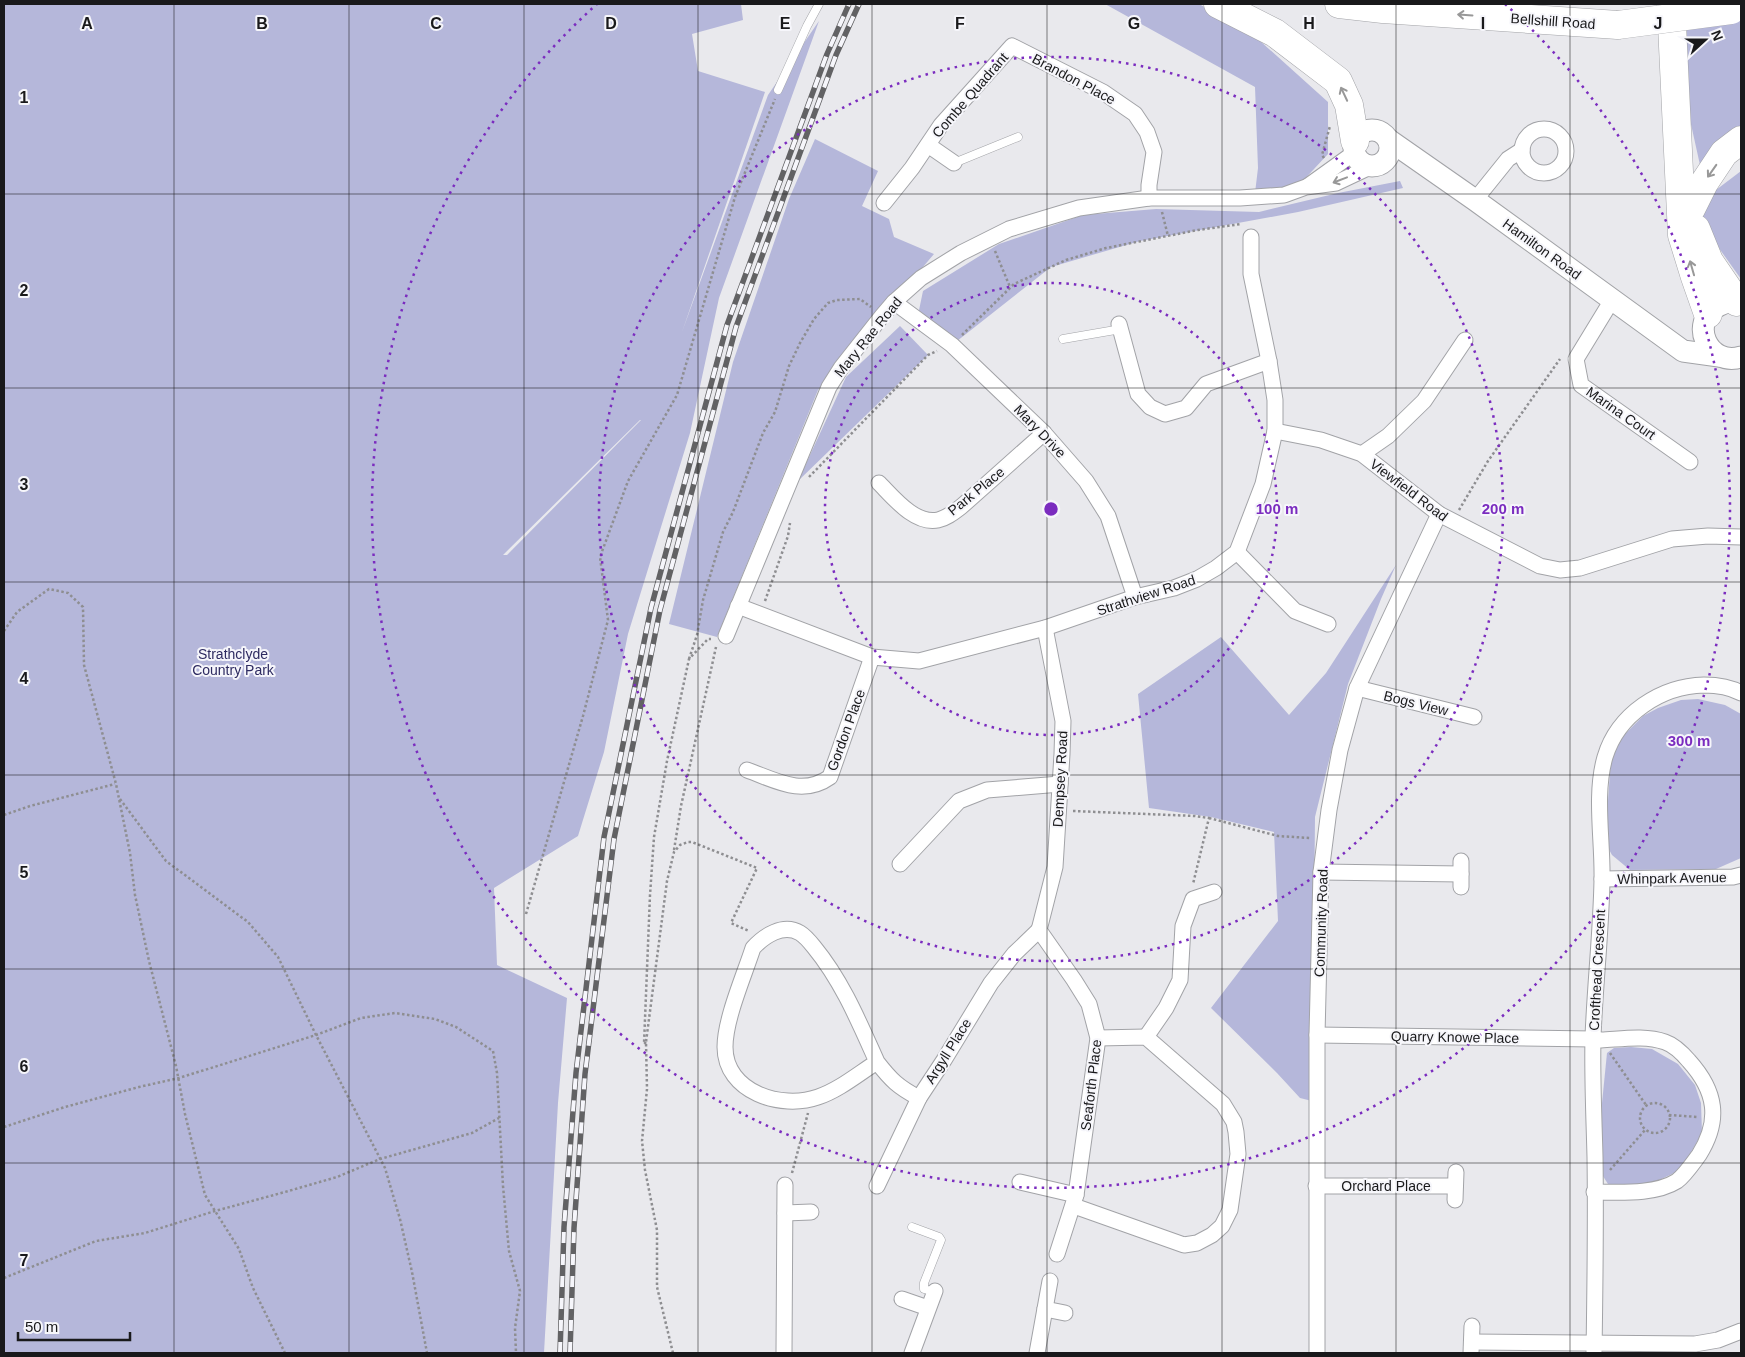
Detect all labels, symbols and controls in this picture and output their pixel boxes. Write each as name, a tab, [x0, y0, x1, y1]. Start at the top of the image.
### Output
street label: Bellshill Road	[1510, 10, 1596, 32]
one-way arrow	[1457, 11, 1473, 20]
text: A	[81, 15, 93, 32]
text: B	[256, 15, 268, 32]
text: C	[430, 15, 442, 32]
text: D	[605, 15, 617, 32]
text: E	[780, 15, 791, 32]
text: F	[955, 15, 965, 32]
text: G	[1128, 15, 1140, 32]
text: H	[1303, 15, 1315, 32]
text: I	[1481, 15, 1485, 32]
text: J	[1654, 15, 1662, 32]
north arrow	[1680, 15, 1730, 65]
text: N	[1708, 28, 1726, 43]
street label: Combe Quadrant	[929, 49, 1011, 141]
street label: Brandon Place	[1030, 50, 1118, 108]
one-way arrow	[1339, 87, 1348, 102]
text: 1	[20, 89, 29, 106]
one-way arrow	[1707, 164, 1717, 178]
one-way arrow	[1333, 176, 1348, 185]
street label: Hamilton Road	[1500, 215, 1584, 283]
one-way arrow	[1686, 260, 1696, 276]
text: 2	[20, 282, 29, 299]
street label: Mary Rae Road	[831, 294, 905, 380]
street label: Marina Court	[1583, 383, 1659, 443]
street label: Mary Drive	[1011, 401, 1069, 461]
street label: Viewfield Road	[1367, 456, 1451, 524]
street label: Park Place	[945, 463, 1008, 519]
text: 3	[20, 476, 29, 493]
centre of rings	[1042, 500, 1060, 518]
text: 100 m	[1256, 500, 1298, 517]
text: 200 m	[1482, 500, 1524, 517]
street label: Strathview Road	[1095, 572, 1197, 618]
park label: Strathclyde Country Park	[192, 646, 275, 678]
text: 4	[20, 670, 29, 687]
street label: Gordon Place	[824, 687, 868, 773]
street label: Bogs View	[1382, 687, 1451, 719]
street label: Dempsey Road	[1049, 730, 1071, 828]
text: 300 m	[1668, 732, 1710, 749]
text: 5	[20, 864, 29, 881]
street label: Community Road	[1311, 869, 1331, 977]
street label: Whinpark Avenue	[1617, 869, 1727, 887]
street label: Crofthead Crescent	[1586, 909, 1608, 1031]
street label: Argyll Place	[922, 1015, 974, 1087]
street label: Quarry Knowe Place	[1391, 1028, 1520, 1046]
street label: Seaforth Place	[1077, 1038, 1105, 1132]
text: 6	[20, 1058, 29, 1075]
street label: Orchard Place	[1341, 1178, 1431, 1194]
text: 7	[20, 1252, 29, 1269]
scale bar	[18, 1310, 130, 1342]
text: 50 m	[25, 1318, 58, 1335]

